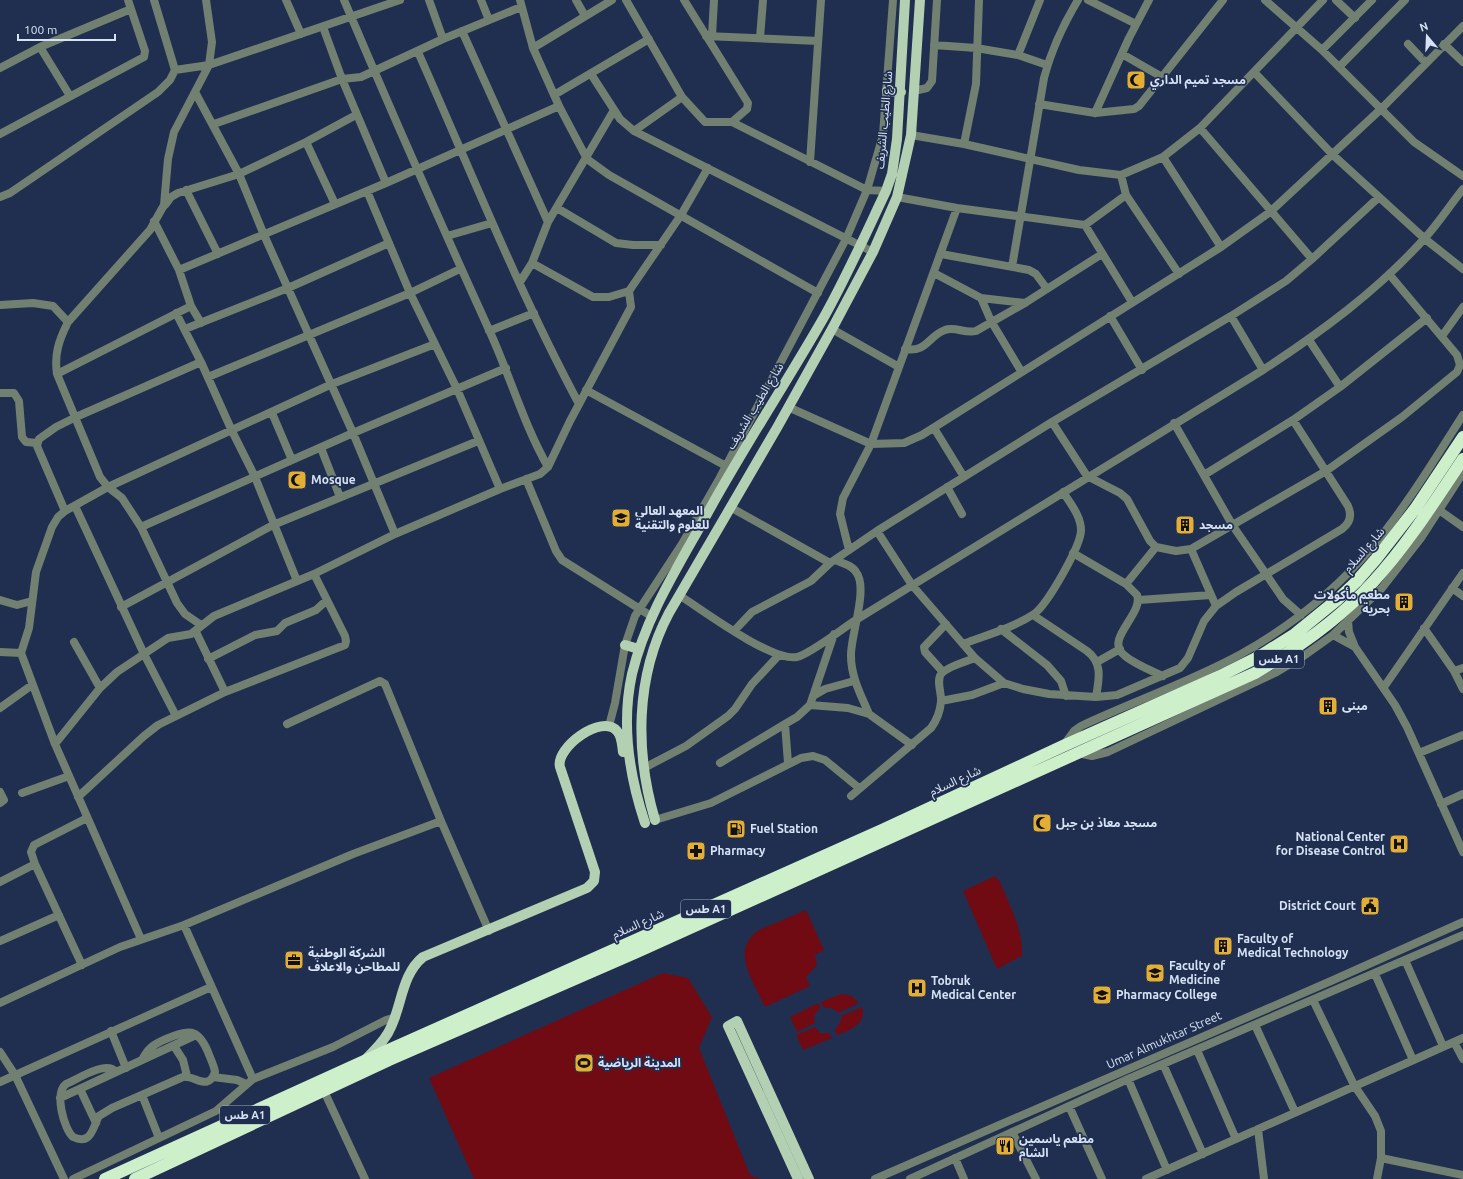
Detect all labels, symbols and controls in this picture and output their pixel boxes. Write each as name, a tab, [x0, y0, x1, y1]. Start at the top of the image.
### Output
scale bar	[18, 16, 115, 42]
north arrow	[1407, 16, 1447, 56]
text: N	[1418, 20, 1430, 34]
text: 100 m	[24, 23, 57, 36]
mosque icon: مسجد تميم الداري	[1125, 69, 1147, 91]
street label: شارع الطيب الشريف	[873, 70, 897, 170]
place label: مسجد تميم الداري	[1150, 73, 1246, 90]
street label: شارع الطيب الشريف	[724, 360, 788, 453]
mosque icon: Mosque	[286, 469, 308, 491]
place label: Mosque	[311, 473, 356, 486]
place label: المعهد العالي للعلوم والتقنية	[635, 504, 709, 534]
school or university icon: المعهد العالي للعلوم والتقنية	[610, 507, 632, 529]
building icon: مسجد	[1174, 514, 1196, 536]
place label: مسجد	[1199, 518, 1233, 532]
street label: شارع السلام	[1341, 525, 1389, 577]
place label: مطعم مأكولات بحرية	[1314, 587, 1390, 616]
building icon: مطعم مأكولات بحرية	[1393, 591, 1415, 613]
road number: طس A1	[1254, 650, 1304, 668]
building icon: مبنى	[1317, 695, 1339, 717]
place label: مبنى	[1342, 699, 1368, 713]
street label: شارع السلام	[927, 763, 984, 801]
mosque icon: مسجد معاذ بن جبل	[1031, 812, 1053, 834]
place label: مسجد معاذ بن جبل	[1056, 816, 1157, 830]
fuel station icon: Fuel Station	[725, 818, 747, 840]
place label: Fuel Station	[750, 822, 818, 835]
place label: National Center for Disease Control	[1276, 830, 1385, 857]
hospital icon: National Center for Disease Control	[1388, 833, 1410, 855]
pharmacy icon: Pharmacy	[685, 840, 707, 862]
place label: Pharmacy	[710, 844, 766, 857]
public building icon: District Court	[1359, 895, 1381, 917]
place label: District Court	[1279, 899, 1356, 912]
road number: طس A1	[681, 900, 731, 918]
street label: شارع السلام	[610, 906, 667, 943]
place label: Faculty of Medical Technology	[1237, 932, 1349, 959]
building icon: Faculty of Medical Technology	[1212, 935, 1234, 957]
place label: الشركة الوطنية للمطاحن والاعلاف	[308, 946, 400, 974]
office icon: الشركة الوطنية للمطاحن والاعلاف	[283, 949, 305, 971]
place label: Faculty of Medicine	[1169, 959, 1226, 986]
school or university icon: Faculty of Medicine	[1144, 962, 1166, 984]
place label: Tobruk Medical Center	[931, 974, 1016, 1001]
hospital icon: Tobruk Medical Center	[906, 977, 928, 999]
school or university icon: Pharmacy College	[1091, 984, 1113, 1006]
place label: Pharmacy College	[1116, 988, 1217, 1001]
street label: Umar Almukhtar Street	[1104, 1008, 1224, 1071]
sports icon: المدينة الرياضية	[573, 1052, 595, 1074]
place label: المدينة الرياضية	[598, 1056, 681, 1070]
road number: طس A1	[220, 1106, 270, 1124]
place label: مطعم ياسمين الشام	[1019, 1132, 1094, 1162]
restaurant icon: مطعم ياسمين الشام	[994, 1135, 1016, 1157]

